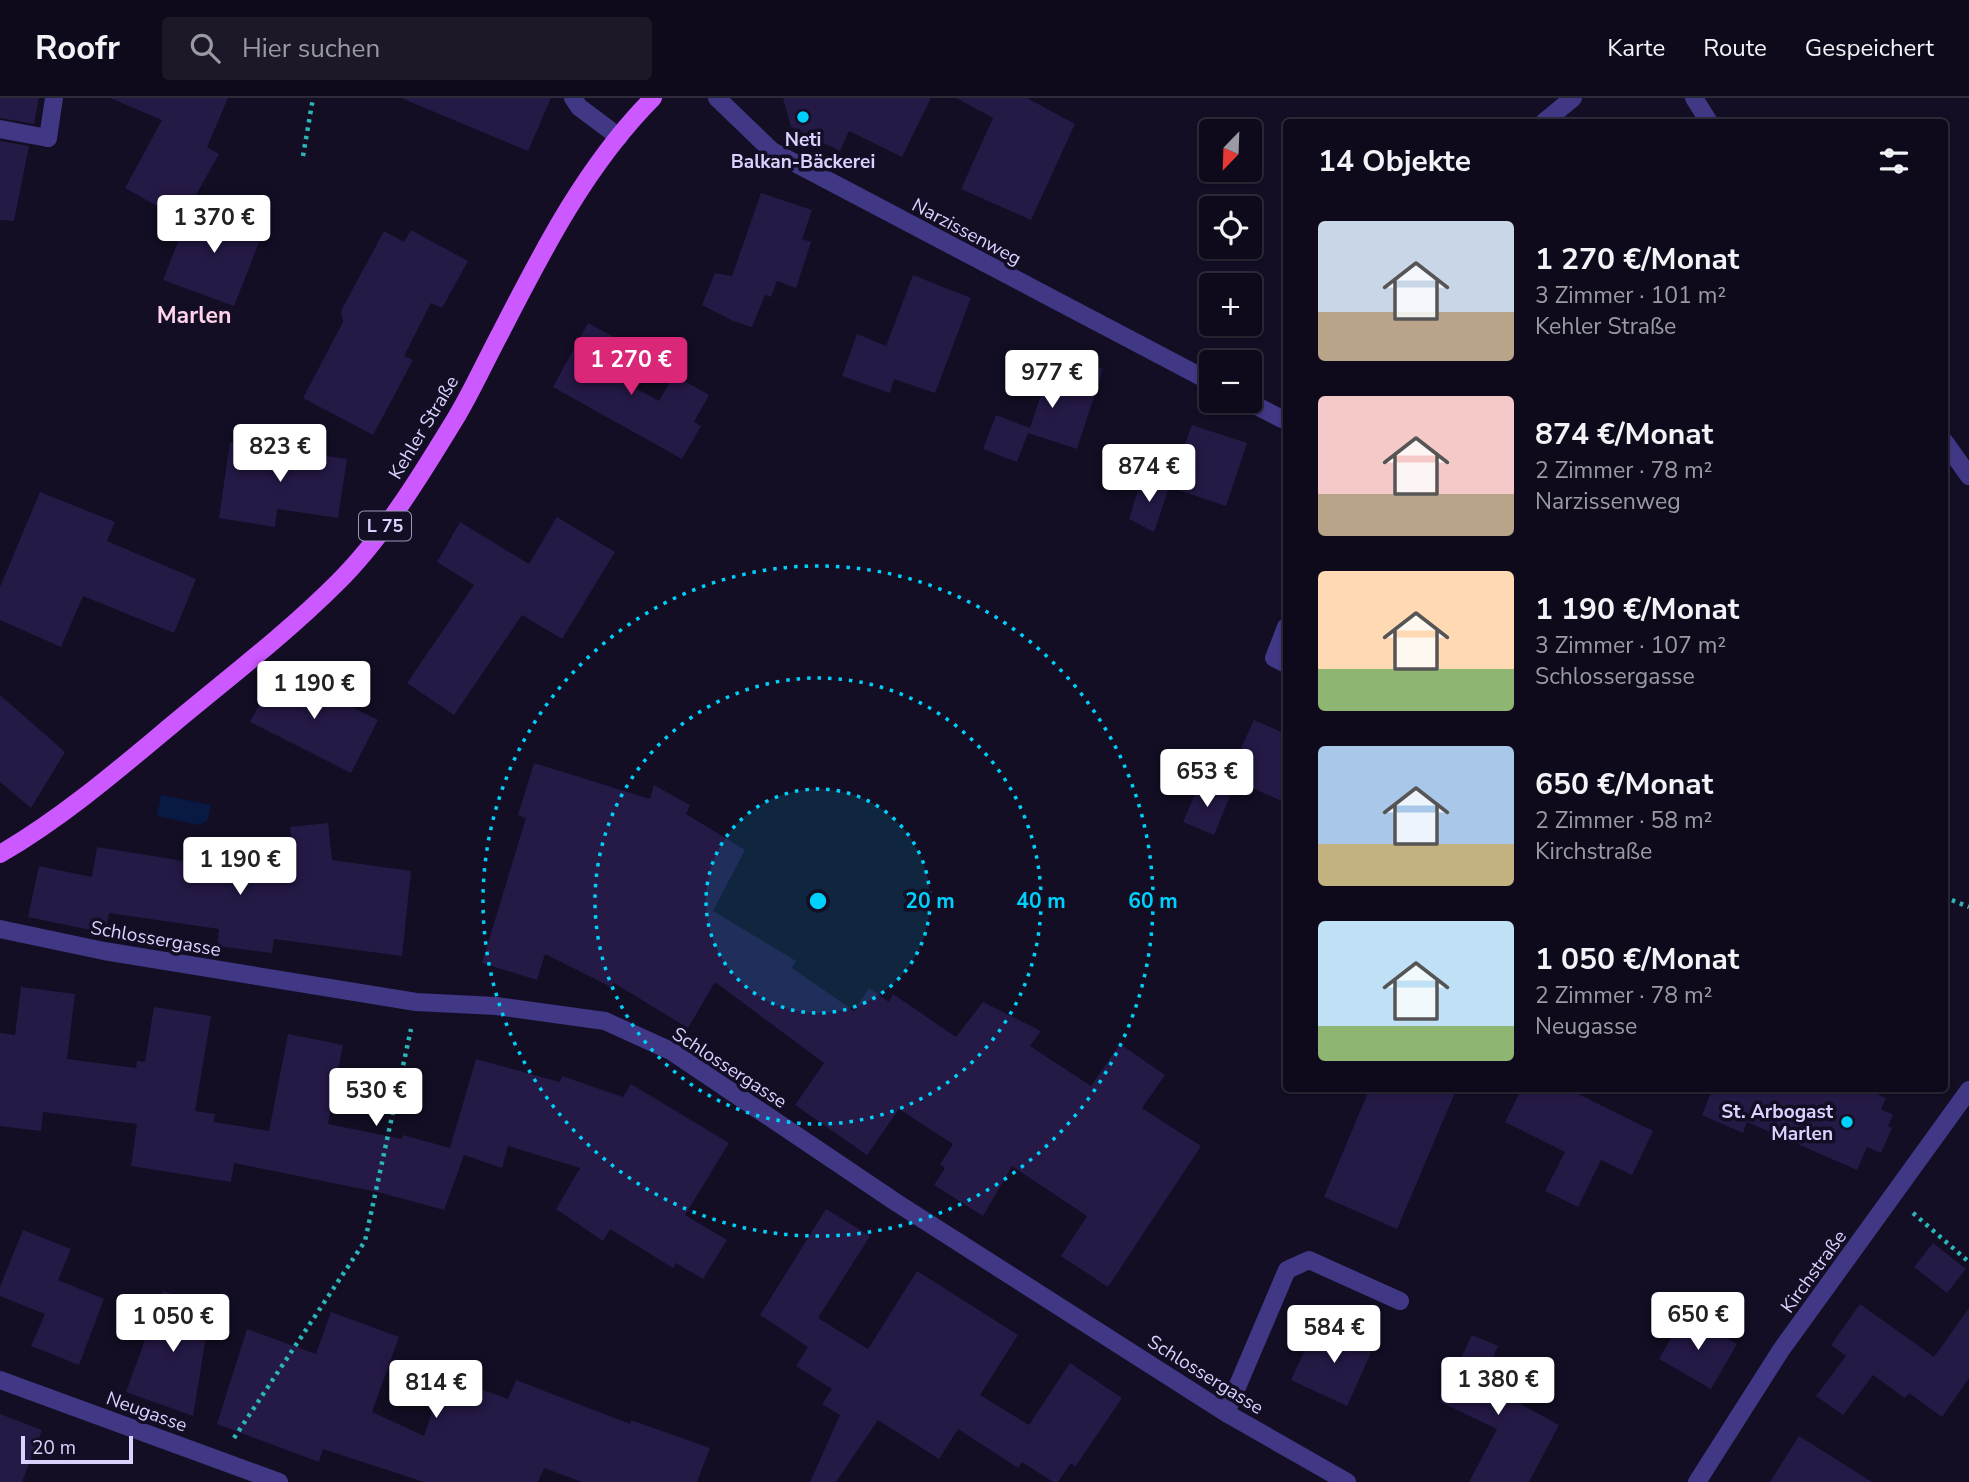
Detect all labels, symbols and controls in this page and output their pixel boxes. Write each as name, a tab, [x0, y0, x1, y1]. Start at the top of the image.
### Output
search box	[162, 17, 652, 80]
text: Roofr	[35, 26, 120, 71]
icon: search	[186, 29, 224, 67]
text: Hier suchen	[242, 31, 380, 66]
text: Karte	[1607, 32, 1665, 64]
text: Route	[1703, 32, 1767, 64]
text: Gespeichert	[1805, 32, 1934, 64]
marker: Neti Balkan-Bäckerei	[795, 109, 811, 125]
north arrow	[1199, 119, 1262, 182]
map controls	[1199, 119, 1262, 413]
place label: Neti Balkan-Bäckerei	[731, 127, 875, 175]
text: 14 Objekte	[1318, 141, 1471, 182]
icon: filters	[1875, 142, 1913, 180]
street label: Narzissenweg	[907, 192, 1026, 272]
pin: 1 370 €	[149, 195, 279, 255]
button: locate	[1199, 196, 1262, 259]
text: 1 370 €	[173, 202, 255, 233]
text: 1 270 €/Monat	[1535, 239, 1739, 280]
icon: home	[1374, 249, 1458, 333]
button: +	[1199, 273, 1262, 336]
text: 3 Zimmer · 101 m²	[1535, 280, 1726, 311]
district label: Marlen	[157, 300, 231, 331]
text: Kehler Straße	[1535, 311, 1676, 342]
pin: 1 270 €	[566, 338, 696, 397]
text: 1 270 €	[590, 344, 672, 375]
pin: 977 €	[1003, 350, 1101, 410]
button: −	[1199, 350, 1262, 413]
text: 977 €	[1021, 357, 1083, 388]
street label: Kehler Straße	[383, 371, 465, 484]
text: 874 €/Monat	[1535, 414, 1713, 455]
pin: 823 €	[231, 424, 329, 484]
icon: home	[1374, 424, 1458, 508]
text: 823 €	[249, 431, 311, 462]
pin: 874 €	[1100, 444, 1198, 504]
text: 874 €	[1118, 451, 1180, 482]
text: 2 Zimmer · 78 m²	[1535, 455, 1712, 486]
text: Narzissenweg	[1535, 486, 1681, 517]
road number: L 75	[359, 512, 411, 540]
text: 1 190 €/Monat	[1535, 589, 1739, 630]
icon: home	[1374, 599, 1458, 683]
text: 3 Zimmer · 107 m²	[1535, 630, 1726, 661]
text: Schlossergasse	[1535, 661, 1695, 692]
pin: 1 190 €	[249, 662, 379, 721]
text: 1 190 €	[273, 668, 355, 699]
pin: 653 €	[1158, 750, 1256, 809]
text: 653 €	[1176, 756, 1238, 787]
text: 650 €/Monat	[1535, 764, 1713, 805]
icon: home	[1374, 774, 1458, 858]
text: 2 Zimmer · 58 m²	[1535, 805, 1712, 836]
text: Kirchstraße	[1535, 836, 1652, 867]
pin: 1 190 €	[175, 838, 305, 897]
text: 1 190 €	[199, 844, 281, 875]
text: 20 m	[905, 887, 955, 915]
text: 40 m	[1016, 887, 1066, 915]
text: 60 m	[1128, 887, 1178, 915]
centre of rings	[806, 889, 830, 913]
street label: Schlossergasse	[89, 915, 223, 963]
text: 1 050 €/Monat	[1535, 939, 1739, 980]
icon: home	[1374, 949, 1458, 1033]
text: 2 Zimmer · 78 m²	[1535, 980, 1712, 1011]
text: Neugasse	[1535, 1011, 1637, 1042]
street label: Schlossergasse	[667, 1021, 792, 1115]
pin: 530 €	[327, 1068, 425, 1128]
text: 530 €	[345, 1075, 407, 1106]
place label: St. Arbogast Marlen	[1721, 1099, 1834, 1147]
marker: St. Arbogast Marlen	[1839, 1114, 1855, 1130]
street label: Kirchstraße	[1775, 1225, 1853, 1318]
pin: 650 €	[1649, 1292, 1747, 1352]
pin: 1 050 €	[108, 1294, 238, 1354]
text: 650 €	[1667, 1299, 1729, 1330]
text: 1 050 €	[132, 1301, 214, 1332]
pin: 584 €	[1285, 1306, 1383, 1365]
text: 584 €	[1303, 1312, 1365, 1343]
street label: Schlossergasse	[1143, 1329, 1268, 1421]
pin: 1 380 €	[1433, 1358, 1563, 1417]
pin: 814 €	[387, 1360, 485, 1420]
text: 1 380 €	[1457, 1364, 1539, 1395]
text: 814 €	[405, 1367, 467, 1398]
street label: Neugasse	[103, 1385, 191, 1439]
scale bar	[21, 1433, 133, 1465]
text: 20 m	[32, 1435, 76, 1461]

